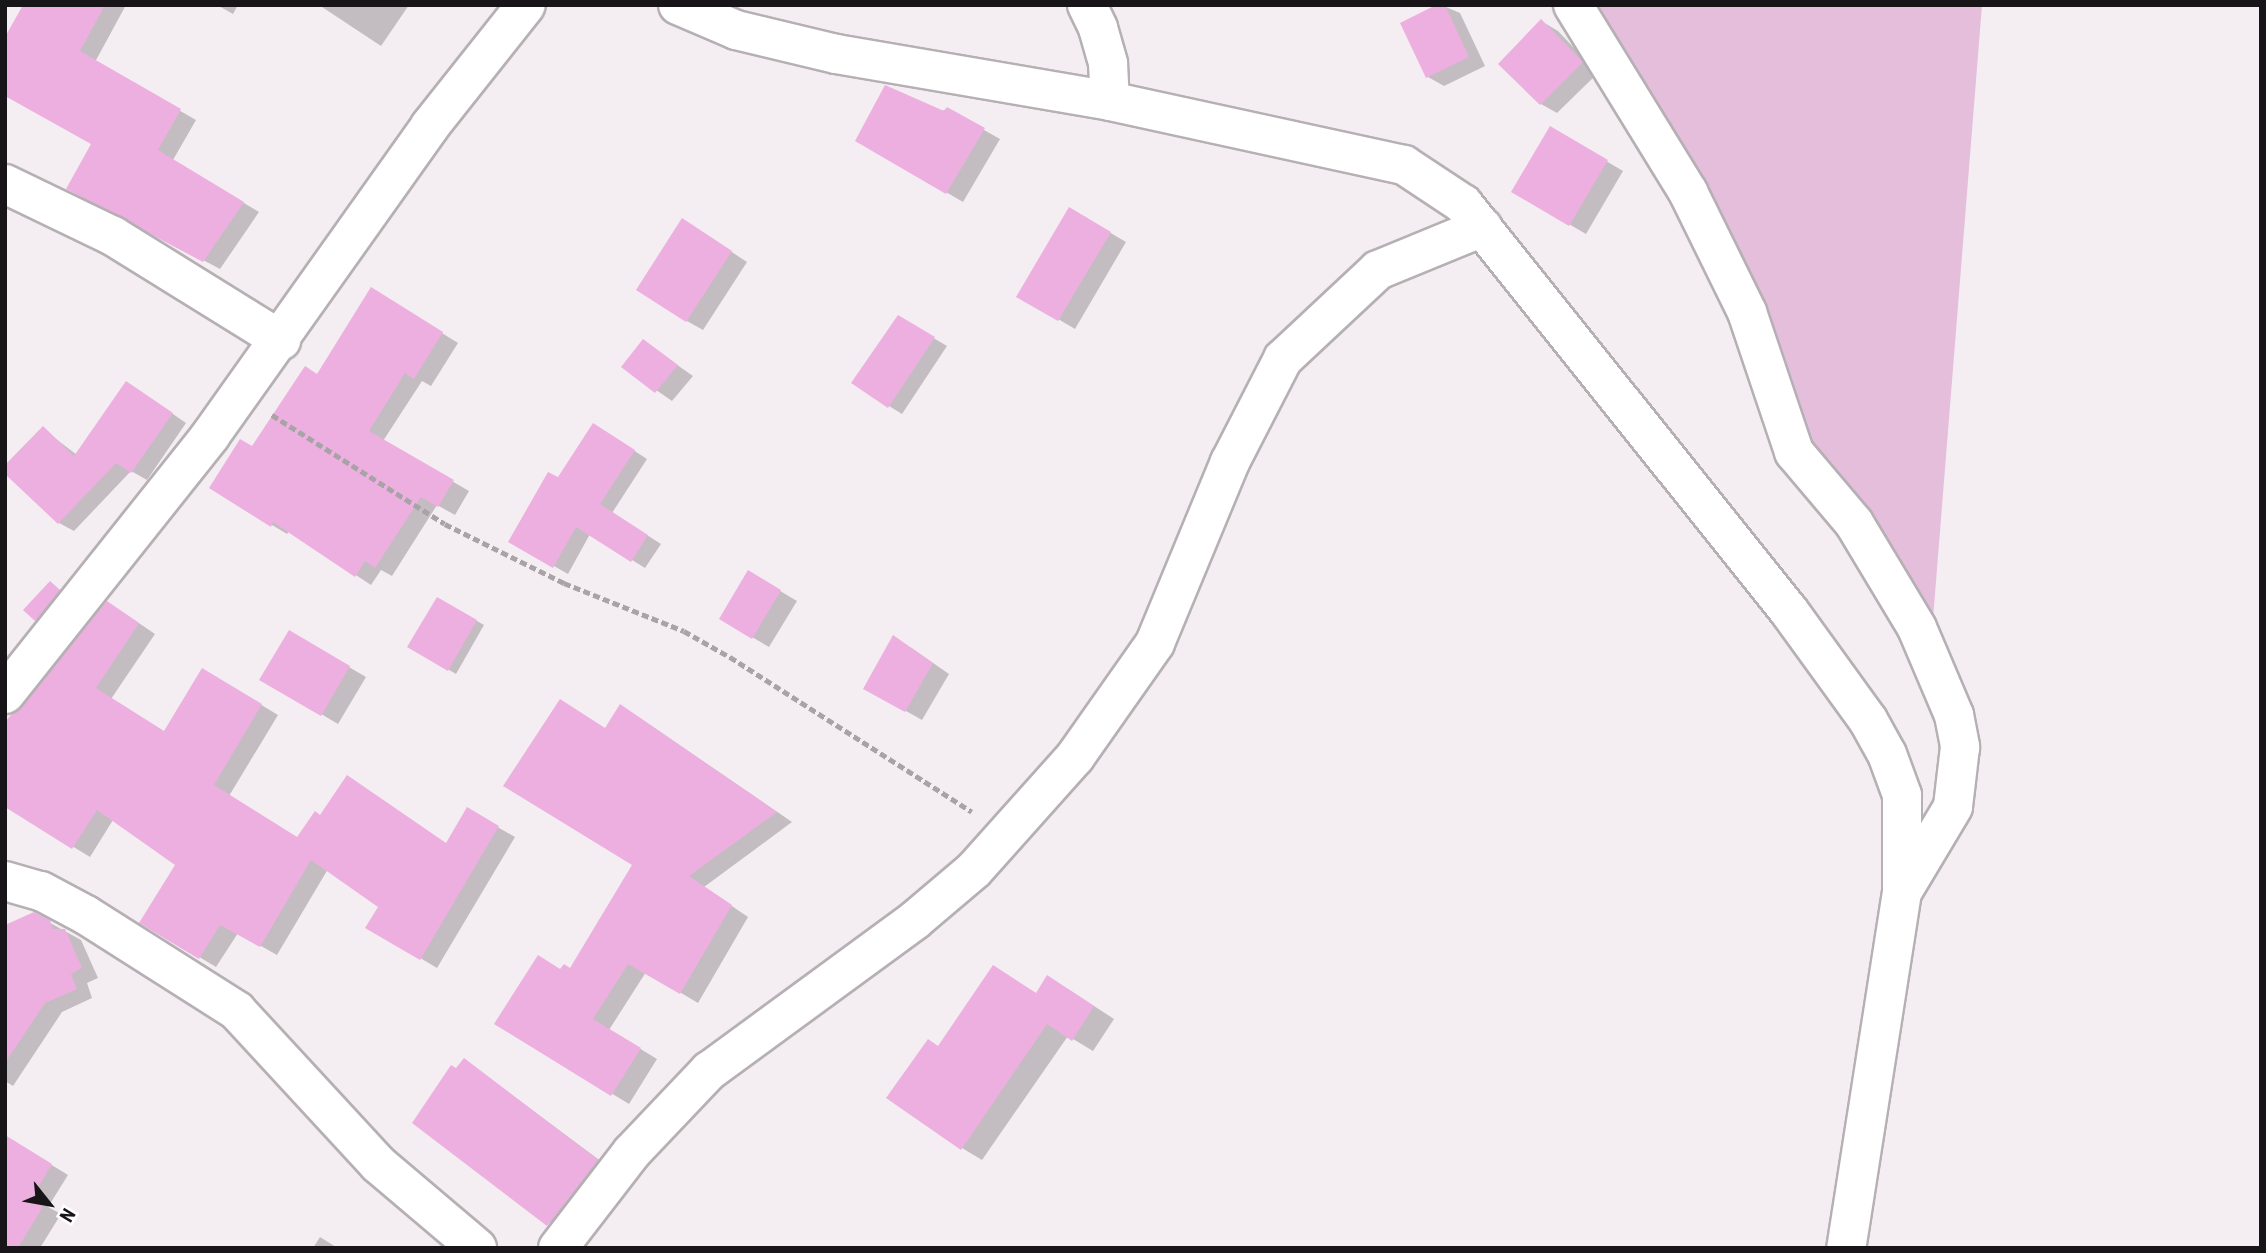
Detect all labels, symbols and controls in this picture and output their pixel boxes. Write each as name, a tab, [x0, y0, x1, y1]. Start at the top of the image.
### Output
north arrow	[14, 1169, 84, 1239]
text: N	[55, 1204, 80, 1226]

